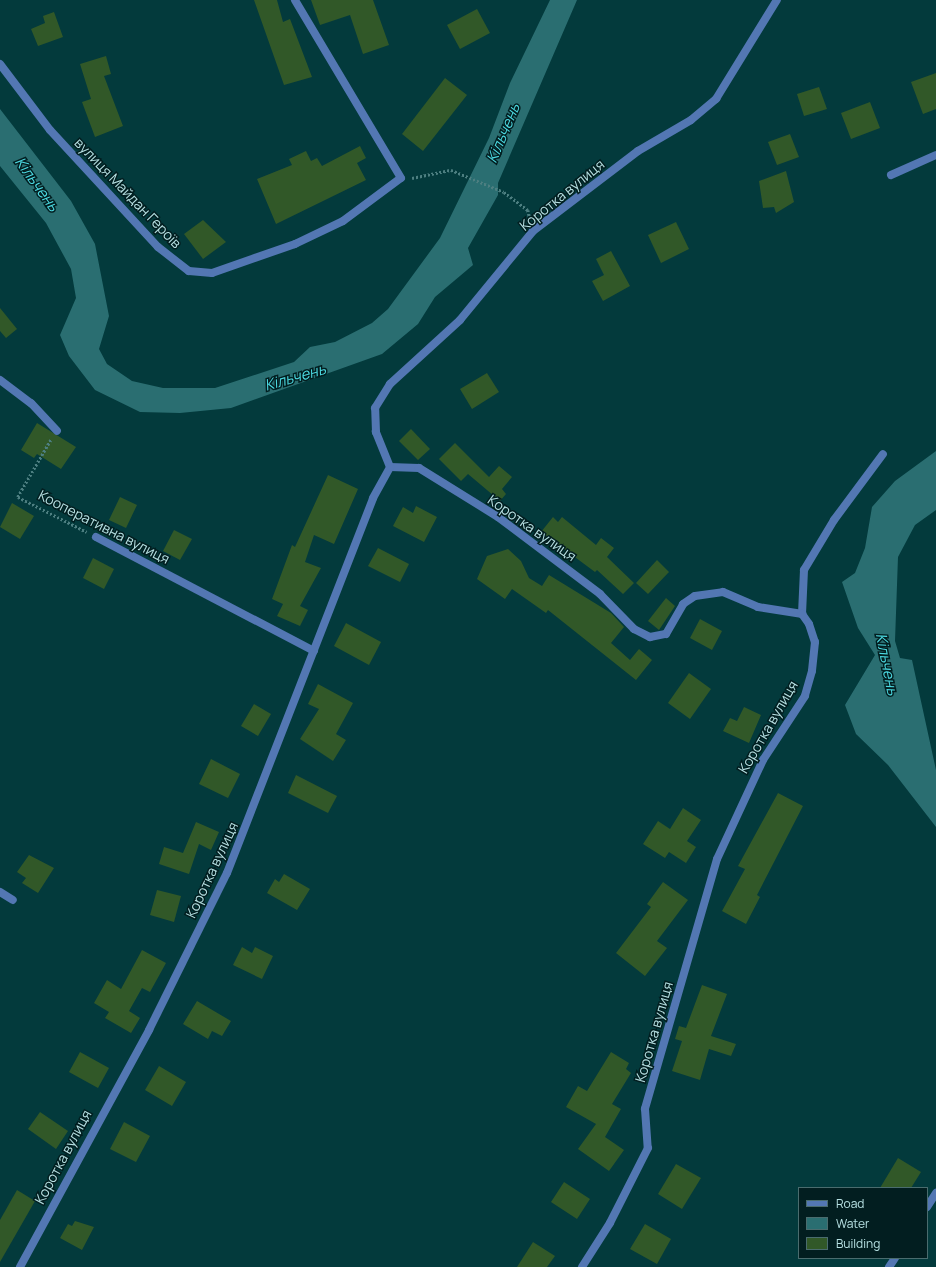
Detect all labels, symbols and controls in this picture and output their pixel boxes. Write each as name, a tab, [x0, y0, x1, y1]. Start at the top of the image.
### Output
water label: Кільчень	[482, 101, 524, 165]
street label: вулиця Майдан Героїв	[71, 134, 185, 252]
water label: Кільчень	[11, 153, 63, 215]
street label: Коротка вулиця	[516, 156, 608, 234]
water label: Кільчень	[262, 360, 328, 394]
street label: Кооперативна вулиця	[36, 487, 172, 567]
street label: Коротка вулиця	[485, 491, 579, 565]
water label: Кільчень	[872, 632, 902, 696]
street label: Коротка вулиця	[735, 678, 801, 776]
street label: Коротка вулиця	[182, 819, 242, 921]
street label: Коротка вулиця	[632, 980, 676, 1084]
street label: Коротка вулиця	[31, 1107, 95, 1207]
legend	[798, 1187, 928, 1259]
text: Road	[836, 1195, 864, 1212]
text: Water	[836, 1215, 869, 1232]
text: Building	[836, 1235, 880, 1252]

